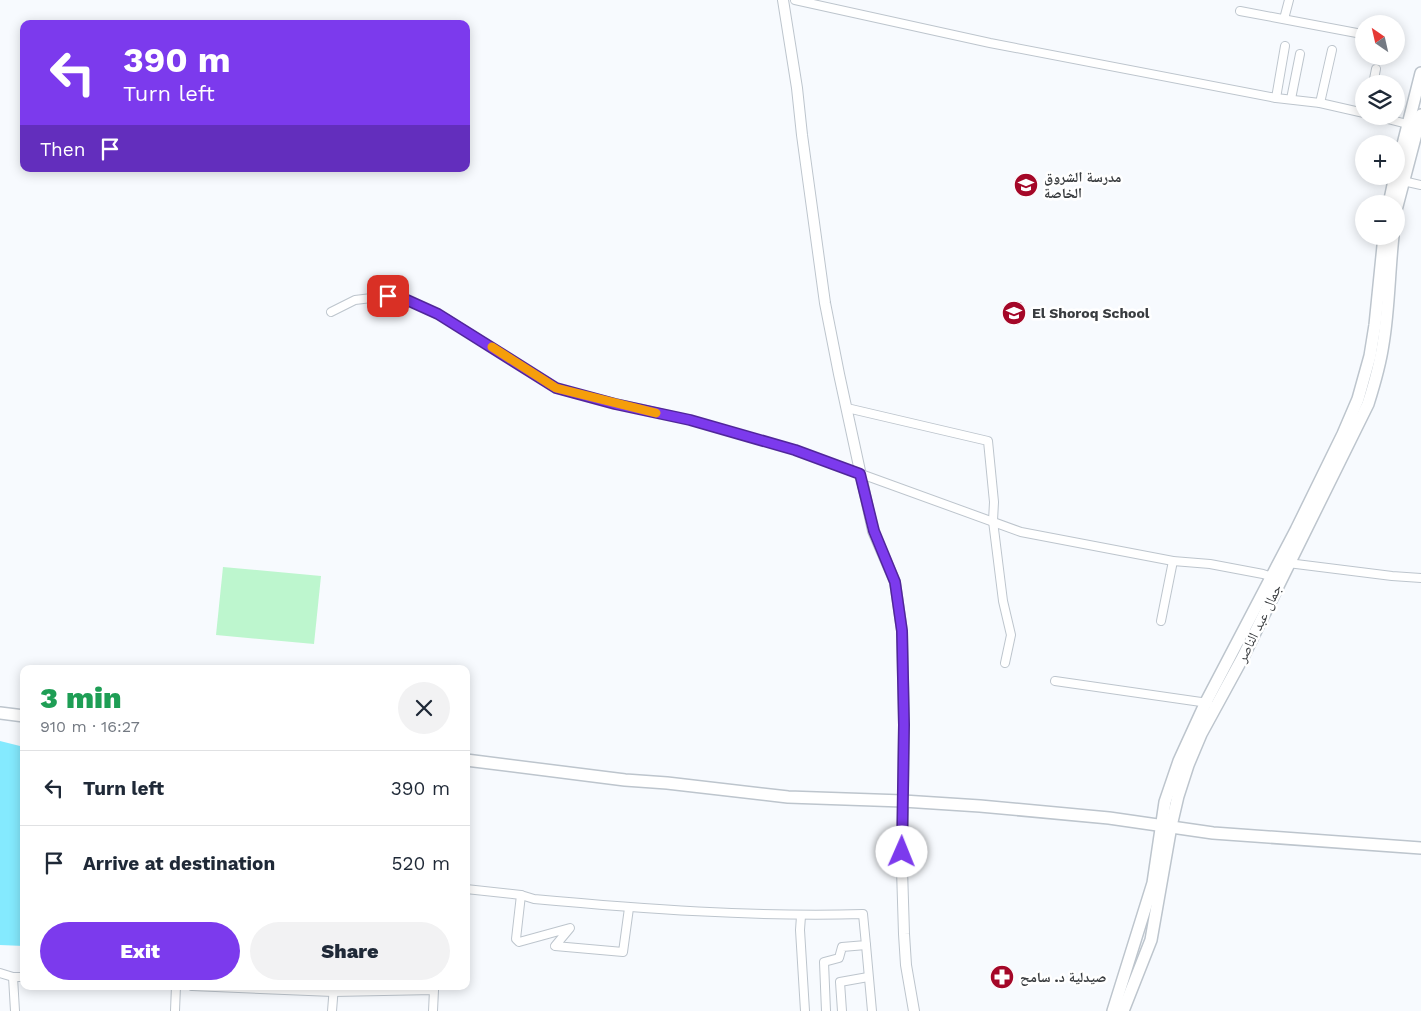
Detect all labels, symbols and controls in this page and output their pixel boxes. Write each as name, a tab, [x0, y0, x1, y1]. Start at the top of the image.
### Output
north arrow	[1355, 15, 1405, 65]
map controls	[1355, 15, 1405, 245]
text: 390 m	[123, 39, 231, 81]
icon: left	[40, 40, 105, 105]
button: layers	[1355, 75, 1405, 125]
text: Turn left	[123, 81, 215, 106]
icon: arrive	[96, 135, 124, 163]
button: +	[1355, 135, 1405, 185]
text: Then	[40, 138, 86, 161]
place label: مدرسة الشروق الخاصة	[1044, 169, 1121, 201]
school or university icon: مدرسة الشروق الخاصة	[1013, 172, 1039, 198]
button: −	[1355, 195, 1405, 245]
pin	[367, 275, 409, 317]
icon: arrive	[374, 282, 402, 310]
school or university icon: El Shoroq School	[1001, 300, 1027, 326]
place label: El Shoroq School	[1032, 305, 1150, 321]
street label: جمال عبد الناصر	[1233, 581, 1286, 666]
text: 3 min	[40, 680, 122, 715]
button: close	[398, 682, 450, 734]
text: 910 m · 16:27	[40, 717, 140, 736]
icon: left	[40, 774, 68, 802]
text: Turn left	[83, 777, 164, 800]
text: 390 m	[391, 777, 450, 800]
position arrow	[875, 825, 927, 877]
icon: arrive	[40, 849, 68, 877]
text: Arrive at destination	[83, 852, 275, 875]
text: 520 m	[391, 852, 450, 875]
button: Exit	[40, 922, 240, 980]
button: Share	[250, 922, 450, 980]
pharmacy icon: صيدلية د. سامح	[989, 964, 1015, 990]
place label: صيدلية د. سامح	[1020, 969, 1106, 986]

